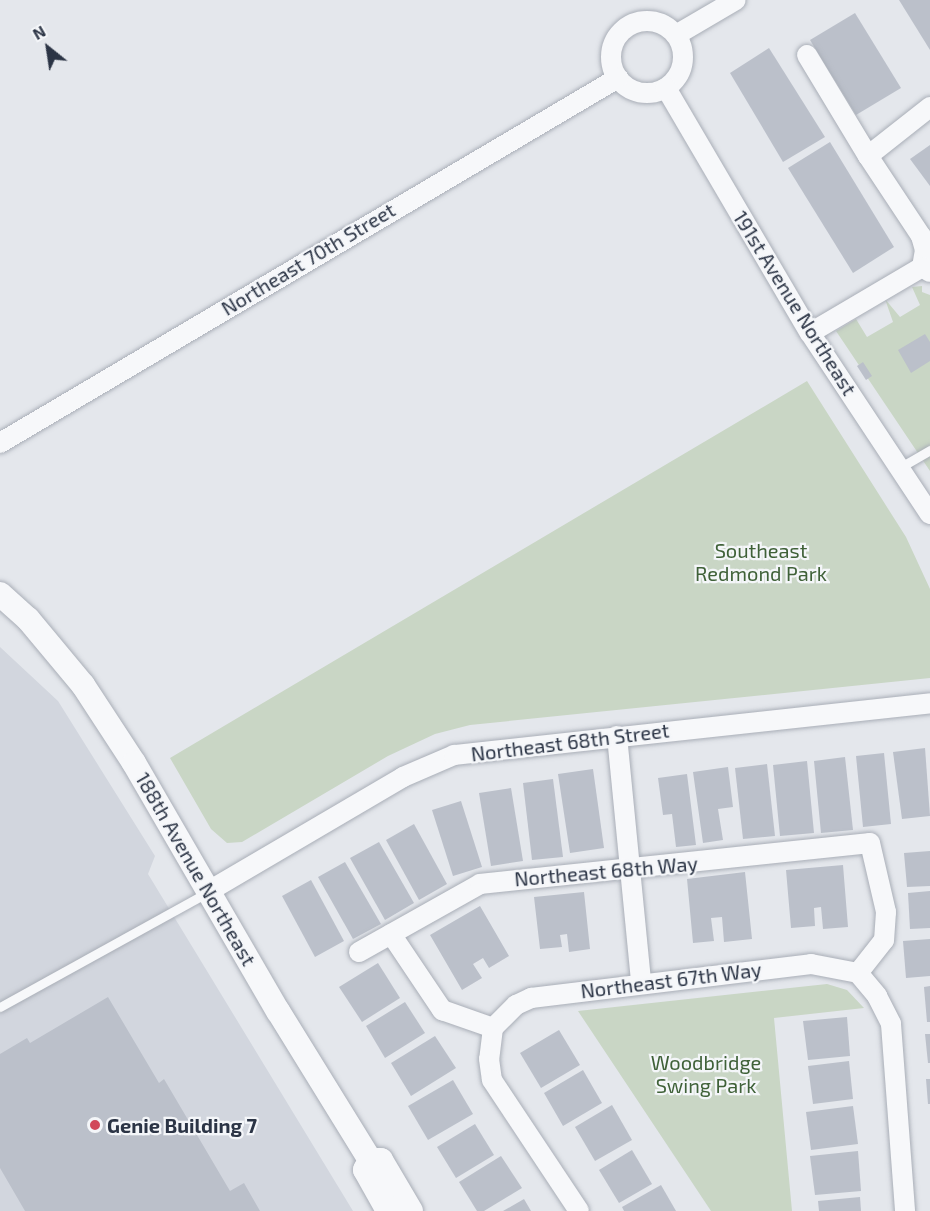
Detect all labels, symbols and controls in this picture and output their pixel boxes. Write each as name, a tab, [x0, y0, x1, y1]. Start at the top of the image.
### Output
north arrow	[18, 18, 78, 78]
text: N	[29, 21, 49, 43]
street label: Northeast 70th Street	[217, 198, 399, 320]
street label: 191st Avenue Northeast	[728, 206, 862, 400]
park label: Southeast Redmond Park	[695, 539, 827, 586]
street label: Northeast 68th Street	[470, 718, 670, 766]
street label: 188th Avenue Northeast	[131, 768, 261, 970]
street label: Northeast 68th Way	[513, 851, 699, 891]
street label: Northeast 67th Way	[579, 957, 763, 1003]
park label: Woodbridge Swing Park	[651, 1050, 761, 1097]
place label: Genie Building 7	[107, 1113, 257, 1137]
marker: Genie Building 7	[88, 1118, 102, 1132]

